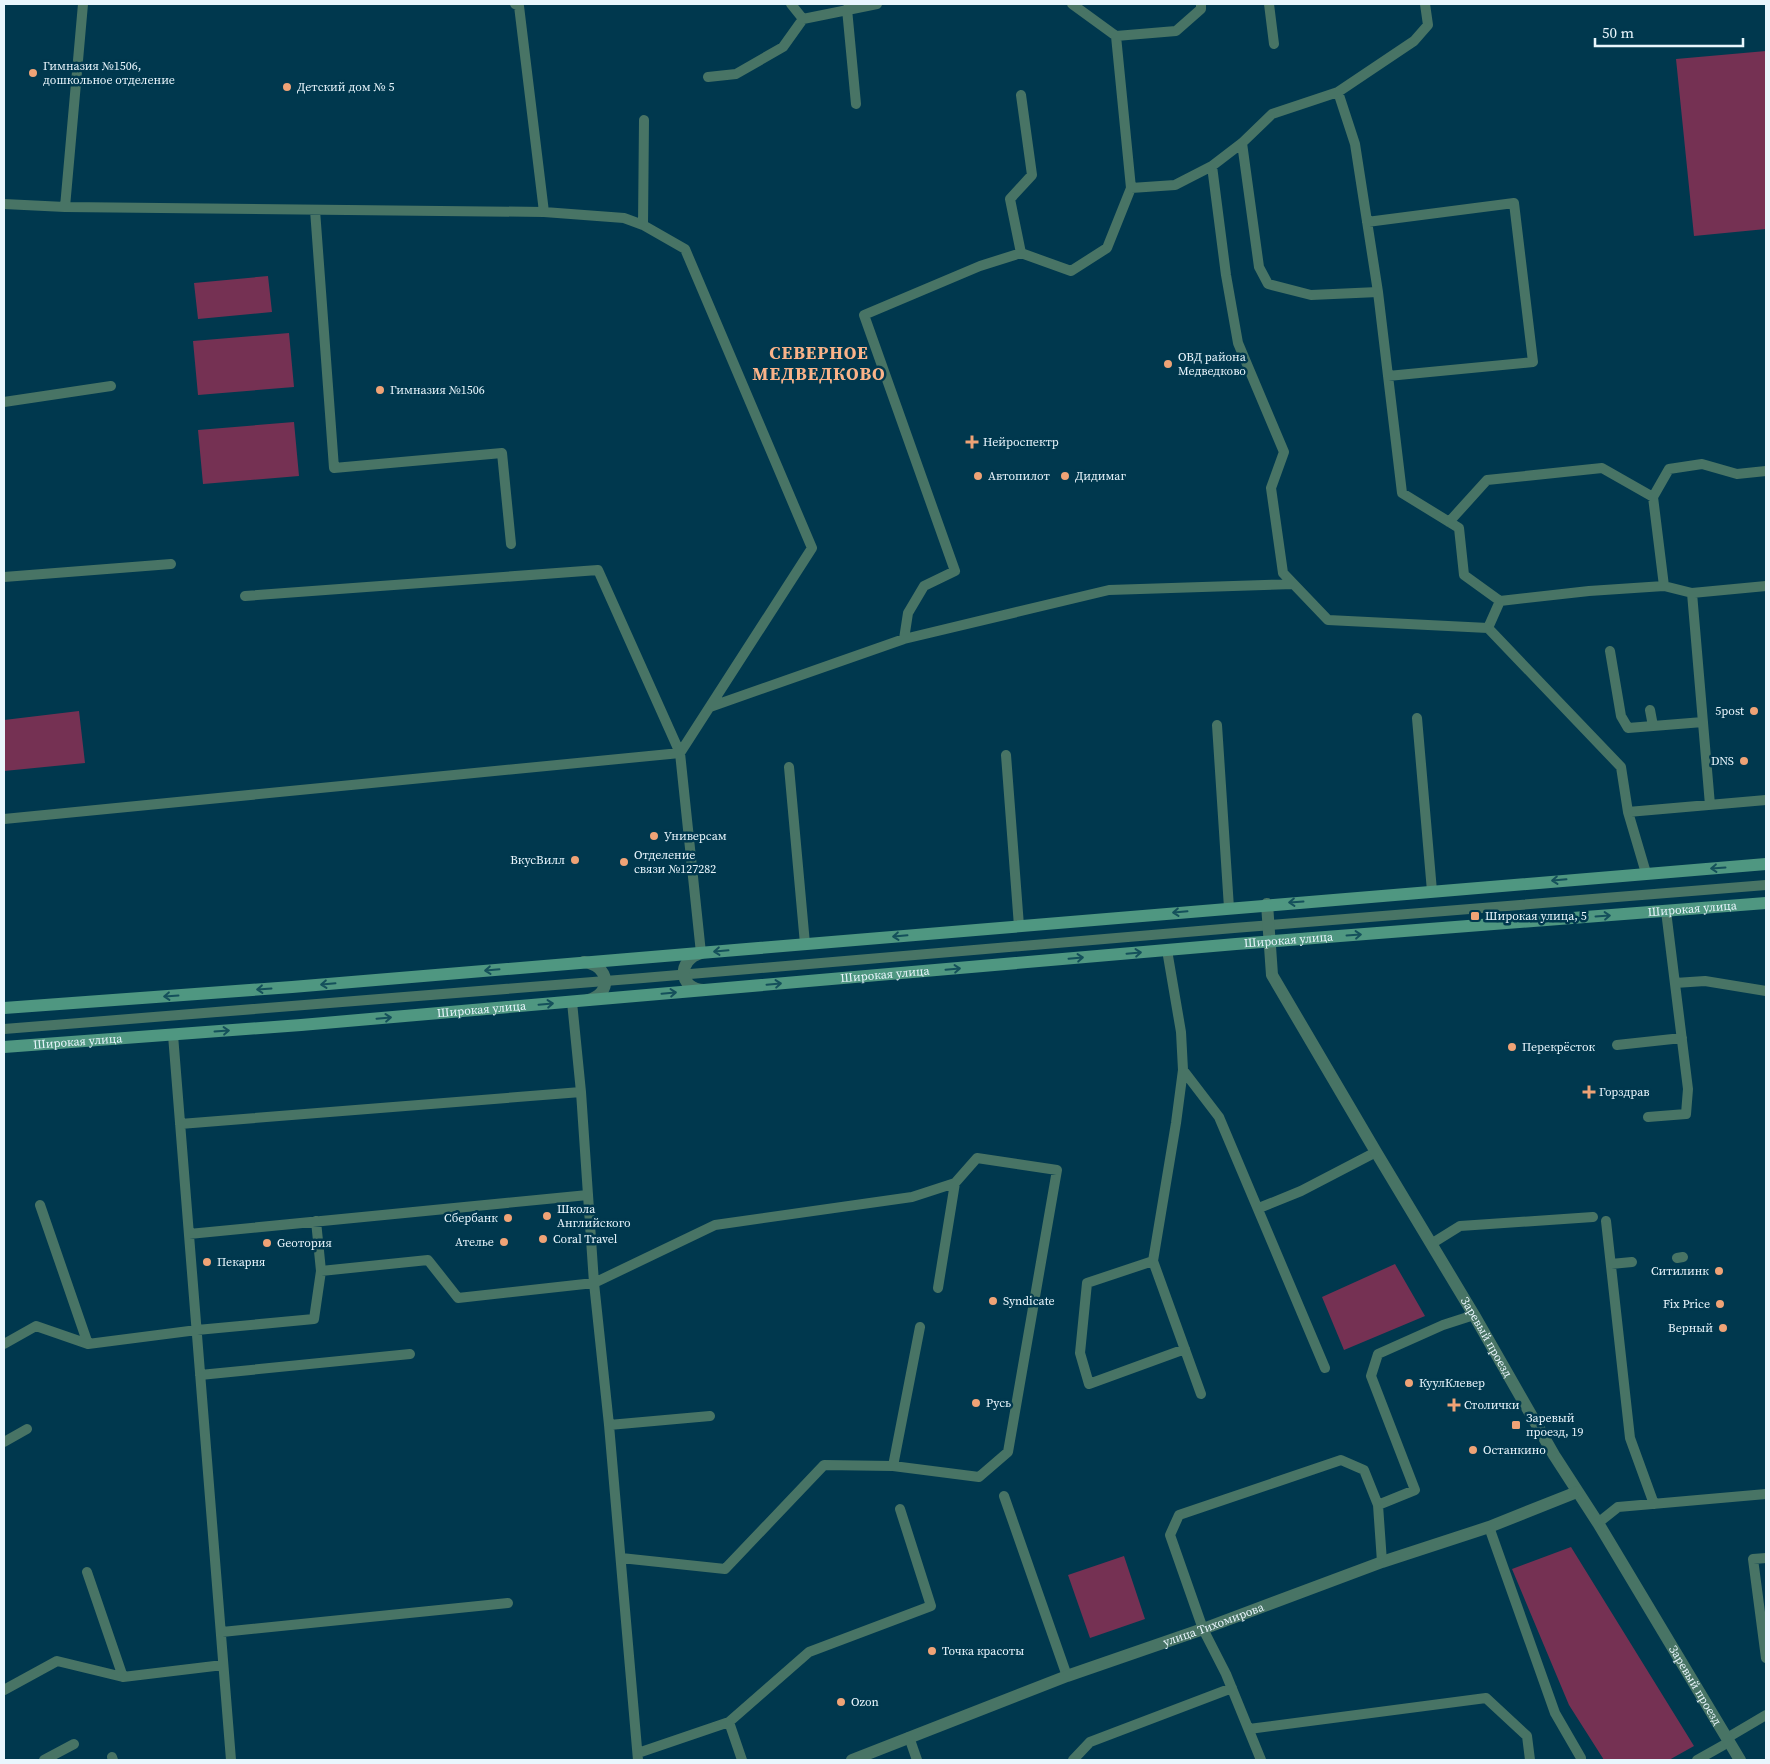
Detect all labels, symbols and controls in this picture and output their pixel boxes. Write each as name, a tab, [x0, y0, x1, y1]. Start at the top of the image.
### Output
scale bar	[1595, 15, 1742, 47]
text: 50 m	[1602, 22, 1634, 43]
place label: Гимназия №1506, дошкольное отделение	[43, 58, 175, 88]
marker: Гимназия №1506, дошкольное отделение	[27, 67, 39, 79]
place label: Детский дом № 5	[297, 79, 394, 95]
marker: Детский дом № 5	[281, 81, 293, 93]
district label: СЕВЕРНОЕ МЕДВЕДКОВО	[752, 340, 886, 386]
place label: ОВД района Медведково	[1178, 349, 1247, 379]
marker: ОВД района Медведково	[1162, 358, 1174, 370]
place label: Гимназия №1506	[390, 382, 485, 398]
marker: Гимназия №1506	[374, 384, 386, 396]
place label: Нейроcпектр	[983, 434, 1059, 450]
marker: Нейроcпектр	[965, 435, 979, 449]
place label: Автопилот	[988, 468, 1051, 484]
place label: Дидимаг	[1075, 468, 1126, 484]
marker: Автопилот	[972, 470, 984, 482]
marker: Дидимаг	[1059, 470, 1071, 482]
place label: 5post	[1715, 703, 1744, 719]
marker: 5post	[1748, 705, 1760, 717]
place label: DNS	[1711, 753, 1734, 769]
marker: DNS	[1738, 755, 1750, 767]
place label: Универсам	[664, 828, 727, 844]
marker: Универсам	[648, 830, 660, 842]
place label: Отделение связи №127282	[634, 847, 716, 877]
place label: ВкусВилл	[510, 852, 565, 868]
marker: ВкусВилл	[569, 854, 581, 866]
marker: Отделение связи №127282	[618, 856, 630, 868]
one-way arrow	[1710, 863, 1726, 872]
one-way arrow	[1551, 876, 1567, 885]
one-way arrow	[1289, 897, 1305, 907]
street label: Широкая улица	[1647, 897, 1738, 920]
one-way arrow	[1172, 907, 1188, 917]
place label: Широкая улица, 5	[1485, 908, 1587, 924]
marker: Широкая улица, 5	[1469, 910, 1481, 922]
one-way arrow	[1595, 911, 1611, 920]
street label: Широкая улица	[1243, 928, 1335, 951]
one-way arrow	[1345, 930, 1361, 939]
one-way arrow	[893, 931, 909, 940]
one-way arrow	[714, 946, 730, 956]
one-way arrow	[1125, 948, 1141, 958]
one-way arrow	[1067, 954, 1083, 963]
street label: Широкая улица	[840, 963, 931, 986]
one-way arrow	[945, 964, 961, 974]
one-way arrow	[484, 965, 500, 975]
one-way arrow	[320, 979, 336, 989]
one-way arrow	[765, 980, 781, 989]
one-way arrow	[257, 984, 273, 994]
one-way arrow	[661, 988, 677, 998]
one-way arrow	[163, 991, 179, 1001]
street label: Широкая улица	[436, 997, 528, 1021]
one-way arrow	[538, 999, 554, 1009]
one-way arrow	[376, 1013, 392, 1023]
one-way arrow	[214, 1026, 230, 1036]
street label: Широкая улица	[33, 1030, 124, 1053]
place label: Перекрёсток	[1522, 1039, 1595, 1055]
marker: Перекрёсток	[1506, 1041, 1518, 1053]
place label: Горздрав	[1599, 1084, 1649, 1100]
marker: Горздрав	[1583, 1086, 1595, 1098]
place label: Школа Английского	[557, 1201, 631, 1231]
place label: Сбербанк	[444, 1210, 498, 1226]
marker: Школа Английского	[541, 1210, 553, 1222]
marker: Сбербанк	[502, 1212, 514, 1224]
place label: Coral Travel	[553, 1231, 618, 1247]
marker: Coral Travel	[537, 1233, 549, 1245]
place label: Ателье	[455, 1234, 494, 1250]
place label: Gеотория	[277, 1235, 332, 1251]
marker: Ателье	[498, 1236, 510, 1248]
marker: Gеотория	[261, 1237, 273, 1249]
place label: Пекарня	[217, 1254, 266, 1270]
marker: Пекарня	[201, 1256, 213, 1268]
place label: Ситилинк	[1651, 1263, 1709, 1279]
marker: Ситилинк	[1713, 1265, 1725, 1277]
place label: Syndicate	[1003, 1293, 1055, 1309]
street label: Заревый проезд	[1457, 1294, 1516, 1380]
marker: Syndicate	[987, 1295, 999, 1307]
place label: Fix Price	[1663, 1296, 1710, 1312]
marker: Fix Price	[1714, 1298, 1726, 1310]
place label: Верный	[1668, 1320, 1713, 1336]
marker: Верный	[1717, 1322, 1729, 1334]
place label: КуулКлевер	[1419, 1375, 1485, 1391]
marker: КуулКлевер	[1403, 1377, 1415, 1389]
place label: Русь	[986, 1395, 1011, 1411]
marker: Русь	[970, 1397, 982, 1409]
place label: Столички	[1464, 1397, 1520, 1413]
marker: Столички	[1448, 1399, 1460, 1411]
place label: Заревый проезд, 19	[1526, 1410, 1583, 1440]
marker: Заревый проезд, 19	[1510, 1419, 1522, 1431]
place label: Останкино	[1483, 1442, 1546, 1458]
marker: Останкино	[1467, 1444, 1479, 1456]
street label: улица Тихомирова	[1161, 1599, 1267, 1650]
street label: Заревый проезд	[1665, 1642, 1725, 1728]
place label: Точка красоты	[942, 1643, 1024, 1659]
marker: Точка красоты	[926, 1645, 938, 1657]
place label: Ozon	[851, 1694, 879, 1710]
marker: Ozon	[835, 1696, 847, 1708]

